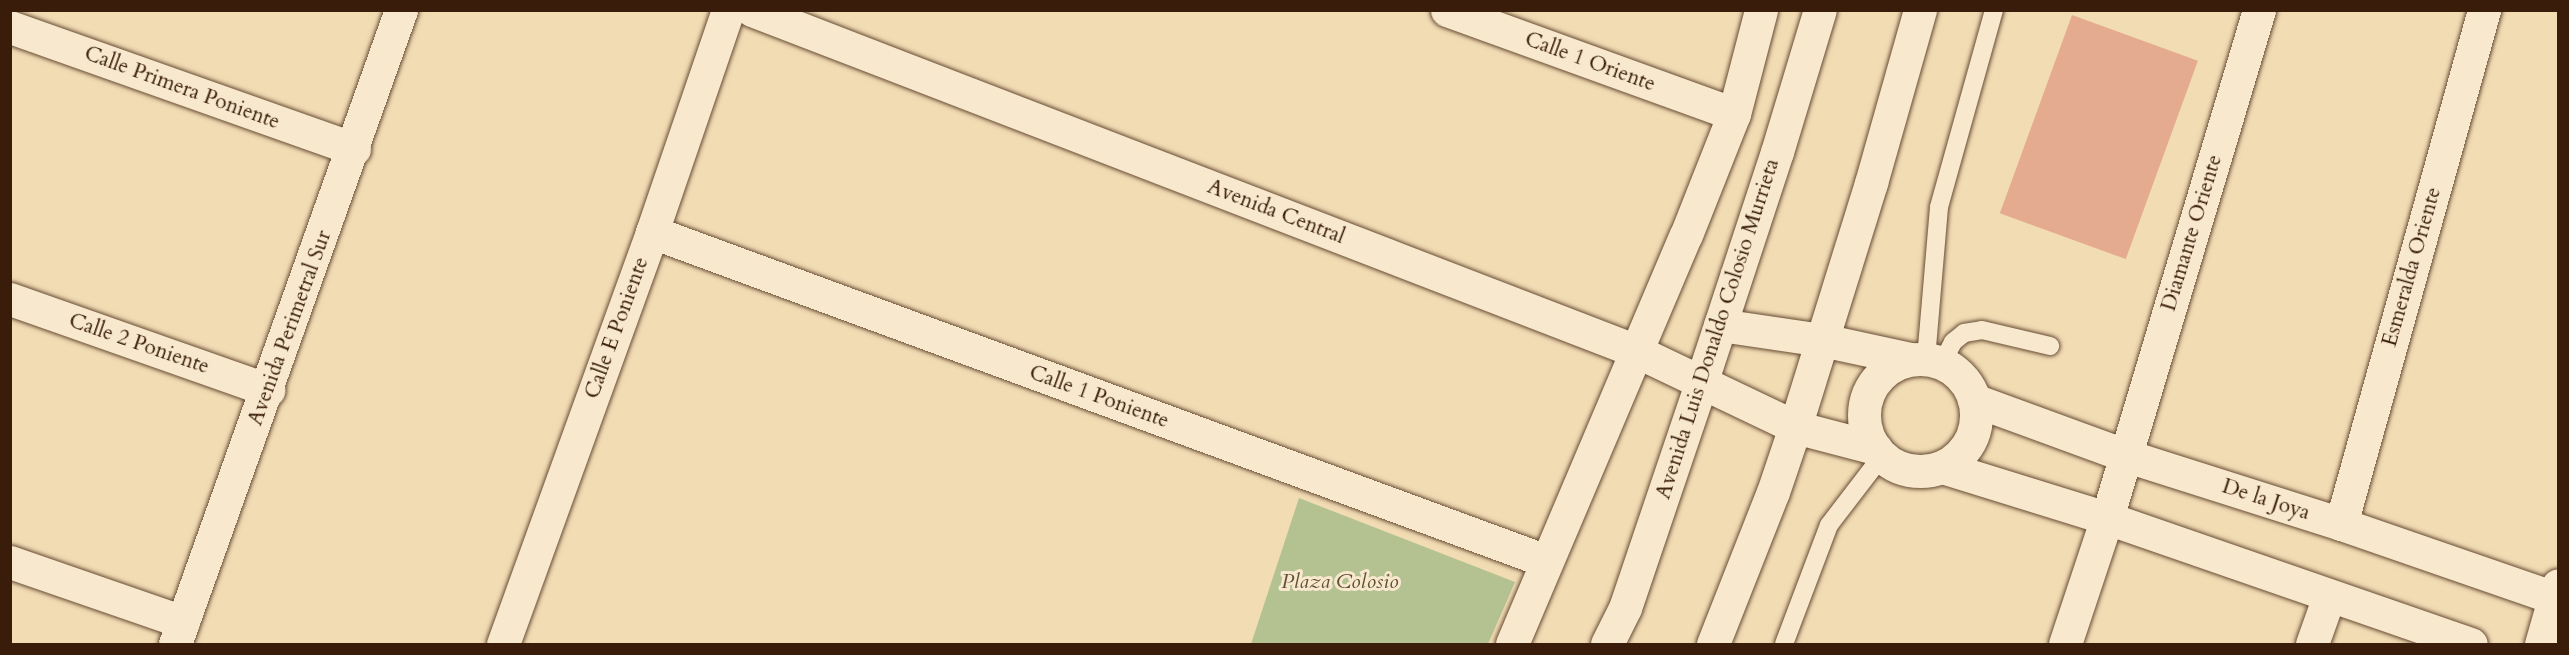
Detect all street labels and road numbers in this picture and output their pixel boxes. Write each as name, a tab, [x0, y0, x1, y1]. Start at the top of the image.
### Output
street label: Calle 1 Oriente	[1521, 27, 1659, 97]
street label: Calle Primera Poniente	[81, 41, 283, 135]
street label: Diamante Oriente	[2156, 152, 2228, 314]
street label: Avenida Luis Donaldo Colosio Murrieta	[1651, 156, 1785, 502]
street label: Avenida Central	[1204, 174, 1348, 250]
street label: Esmeralda Oriente	[2377, 184, 2447, 350]
street label: Avenida Perimetral Sur	[243, 227, 337, 429]
street label: Calle E Poniente	[580, 254, 654, 402]
street label: Calle 2 Poniente	[66, 308, 212, 380]
street label: Calle 1 Poniente	[1026, 360, 1172, 434]
street label: De la Joya	[2219, 474, 2313, 526]

